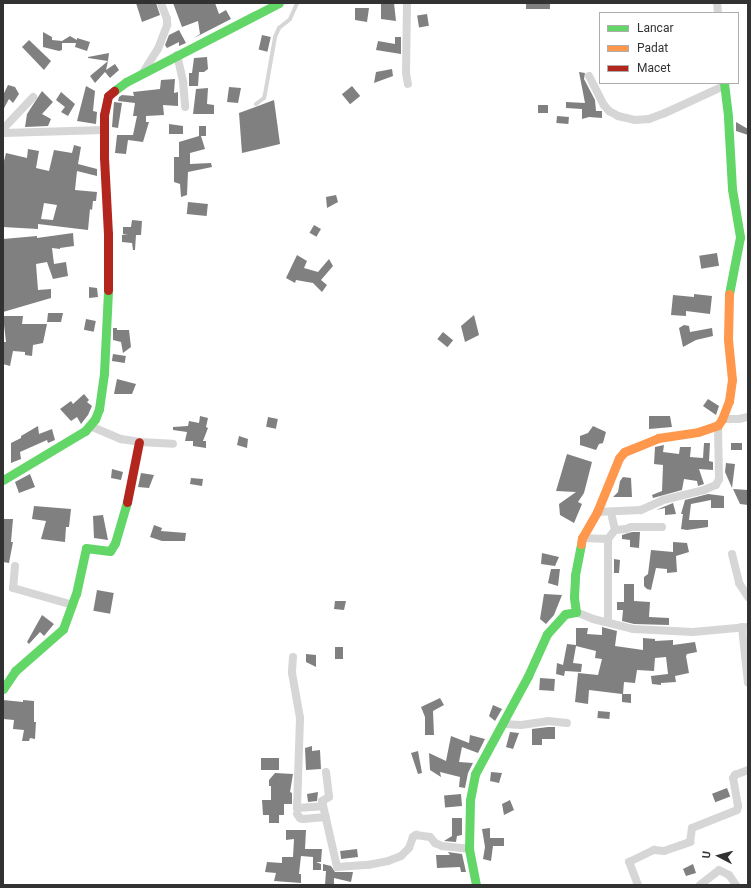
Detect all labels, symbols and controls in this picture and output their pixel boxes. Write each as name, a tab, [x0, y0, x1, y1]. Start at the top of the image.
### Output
legend	[599, 12, 739, 84]
text: Lancar	[637, 21, 674, 35]
text: Padat	[637, 41, 668, 55]
text: Macet	[637, 61, 671, 75]
north arrow	[699, 836, 739, 876]
text: U	[700, 850, 713, 859]

